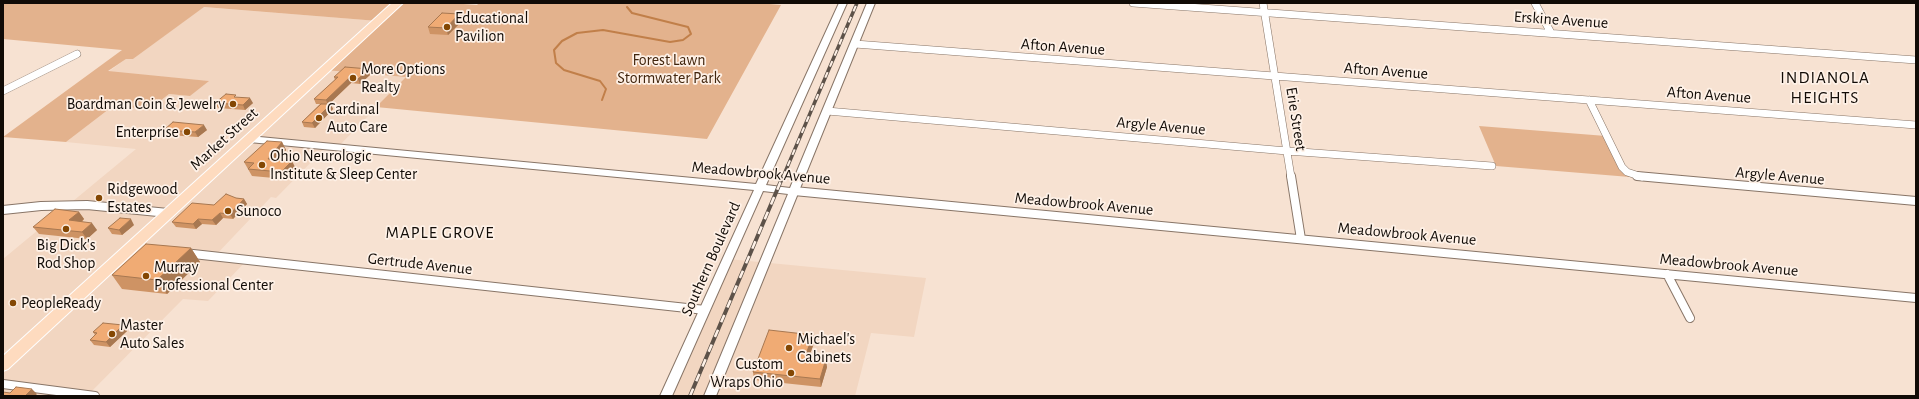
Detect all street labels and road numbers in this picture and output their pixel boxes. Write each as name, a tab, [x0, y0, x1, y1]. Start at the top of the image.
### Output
street label: Erskine Avenue	[1513, 7, 1609, 33]
street label: Afton Avenue	[1020, 34, 1106, 60]
street label: Afton Avenue	[1343, 58, 1429, 84]
street label: Afton Avenue	[1666, 82, 1752, 108]
street label: Erie Street	[1281, 86, 1311, 152]
street label: Market Street	[186, 104, 262, 174]
street label: Argyle Avenue	[1116, 113, 1206, 139]
street label: Meadowbrook Avenue	[691, 157, 831, 189]
street label: Argyle Avenue	[1735, 163, 1825, 189]
street label: Meadowbrook Avenue	[1014, 188, 1154, 220]
street label: Southern Boulevard	[677, 199, 745, 319]
street label: Meadowbrook Avenue	[1337, 218, 1477, 250]
street label: Gertrude Avenue	[367, 249, 473, 279]
street label: Meadowbrook Avenue	[1659, 249, 1799, 281]

